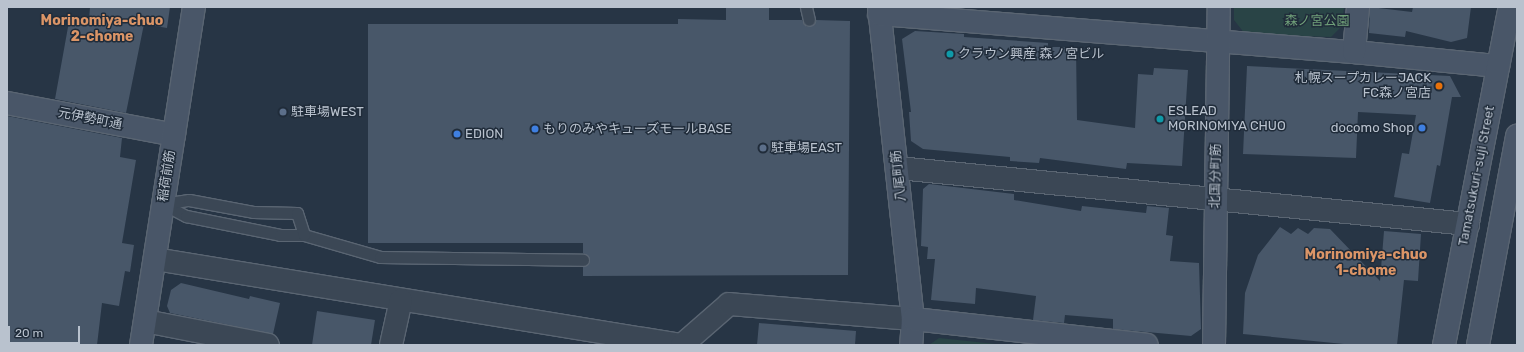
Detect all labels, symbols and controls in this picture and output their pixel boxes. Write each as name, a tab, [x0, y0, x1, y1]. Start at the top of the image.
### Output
district label: Morinomiya-chuo 2-chome	[41, 13, 163, 46]
park label: 森ノ宮公園	[1285, 13, 1349, 29]
place label: クラウン興産 森ノ宮ビル	[958, 46, 1104, 62]
marker: クラウン興産 森ノ宮ビル	[945, 49, 955, 59]
place label: 札幌スープカレーJACK FC森ノ宮店	[1294, 71, 1431, 102]
marker: 札幌スープカレーJACK FC森ノ宮店	[1434, 81, 1444, 91]
place label: 駐車場WEST	[291, 104, 364, 120]
place label: ESLEAD MORINOMIYA CHUO	[1168, 104, 1286, 135]
street label: 元伊勢町通	[57, 105, 123, 133]
street label: Tamatsukuri-suji Street	[1456, 105, 1498, 247]
marker: 駐車場WEST	[278, 107, 288, 117]
marker: ESLEAD MORINOMIYA CHUO	[1155, 114, 1165, 124]
place label: docomo Shop	[1331, 120, 1414, 136]
place label: もりのみやキューズモールBASE	[543, 121, 732, 137]
marker: docomo Shop	[1417, 123, 1427, 133]
marker: もりのみやキューズモールBASE	[530, 124, 540, 134]
place label: EDION	[465, 126, 503, 142]
marker: EDION	[452, 129, 462, 139]
place label: 駐車場EAST	[771, 140, 842, 156]
marker: 駐車場EAST	[758, 143, 768, 153]
street label: 北国分町筋	[1208, 143, 1224, 209]
street label: 稲荷前筋	[155, 149, 179, 203]
street label: 八尾町筋	[889, 149, 909, 203]
district label: Morinomiya-chuo 1-chome	[1305, 247, 1427, 280]
scale bar	[10, 318, 82, 344]
text: 20 m	[15, 326, 43, 340]

